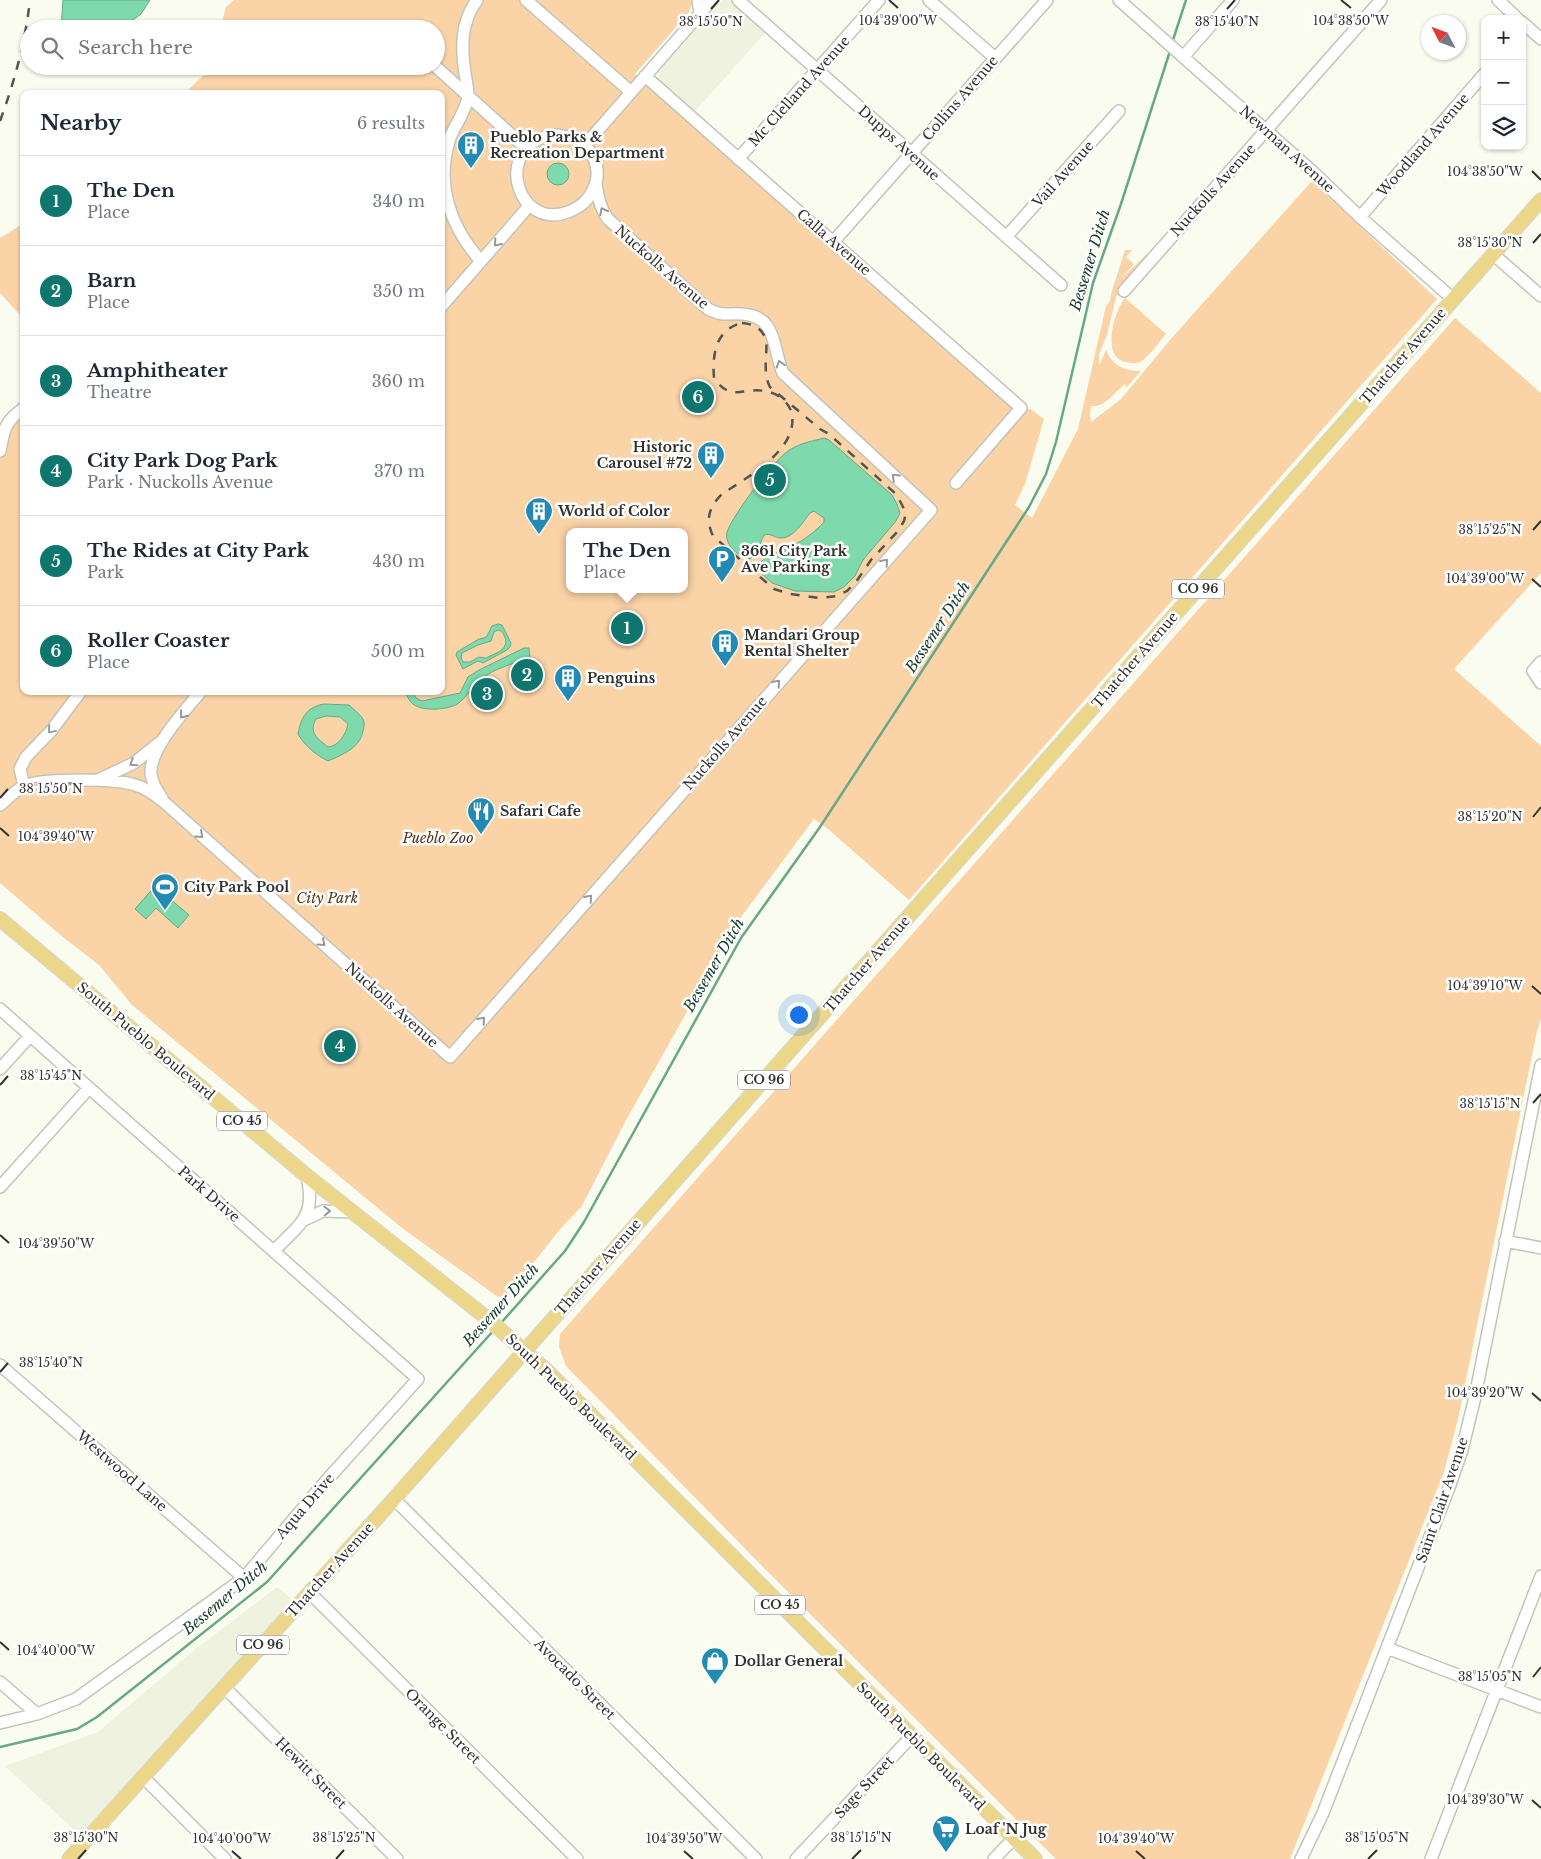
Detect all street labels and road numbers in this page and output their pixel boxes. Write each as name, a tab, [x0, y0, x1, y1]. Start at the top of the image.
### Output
street label: Mc Clelland Avenue	[744, 32, 854, 150]
street label: Collins Avenue	[918, 52, 1002, 144]
street label: Woodland Avenue	[1372, 90, 1473, 201]
street label: Dupps Avenue	[854, 102, 944, 184]
street label: Newman Avenue	[1236, 102, 1338, 196]
street label: Vail Avenue	[1028, 137, 1098, 212]
street label: Nuckolls Avenue	[1167, 140, 1259, 240]
street label: Calla Avenue	[793, 205, 875, 279]
street label: Nuckolls Avenue	[611, 221, 713, 313]
street label: Thatcher Avenue	[1356, 304, 1450, 408]
road number: CO 96	[1172, 580, 1224, 598]
street label: Thatcher Avenue	[1088, 608, 1182, 712]
street label: Nuckolls Avenue	[679, 692, 771, 794]
street label: Thatcher Avenue	[820, 912, 914, 1016]
street label: Nuckolls Avenue	[342, 959, 442, 1051]
street label: South Pueblo Boulevard	[73, 978, 219, 1104]
road number: CO 96	[738, 1070, 790, 1090]
road number: CO 45	[217, 1112, 267, 1130]
street label: Park Drive	[174, 1162, 244, 1226]
street label: Thatcher Avenue	[551, 1215, 645, 1319]
street label: South Pueblo Boulevard	[502, 1330, 640, 1464]
street label: Westwood Lane	[72, 1426, 171, 1515]
street label: Saint Clair Avenue	[1412, 1435, 1472, 1565]
street label: Aqua Drive	[271, 1470, 338, 1543]
street label: Thatcher Avenue	[282, 1519, 378, 1621]
road number: CO 45	[755, 1596, 805, 1614]
street label: Avocado Street	[530, 1634, 620, 1724]
road number: CO 96	[237, 1636, 289, 1654]
street label: South Pueblo Boulevard	[853, 1678, 989, 1814]
street label: Orange Street	[401, 1684, 485, 1768]
street label: Hewitt Street	[271, 1733, 351, 1813]
street label: Sage Street	[830, 1751, 898, 1822]

